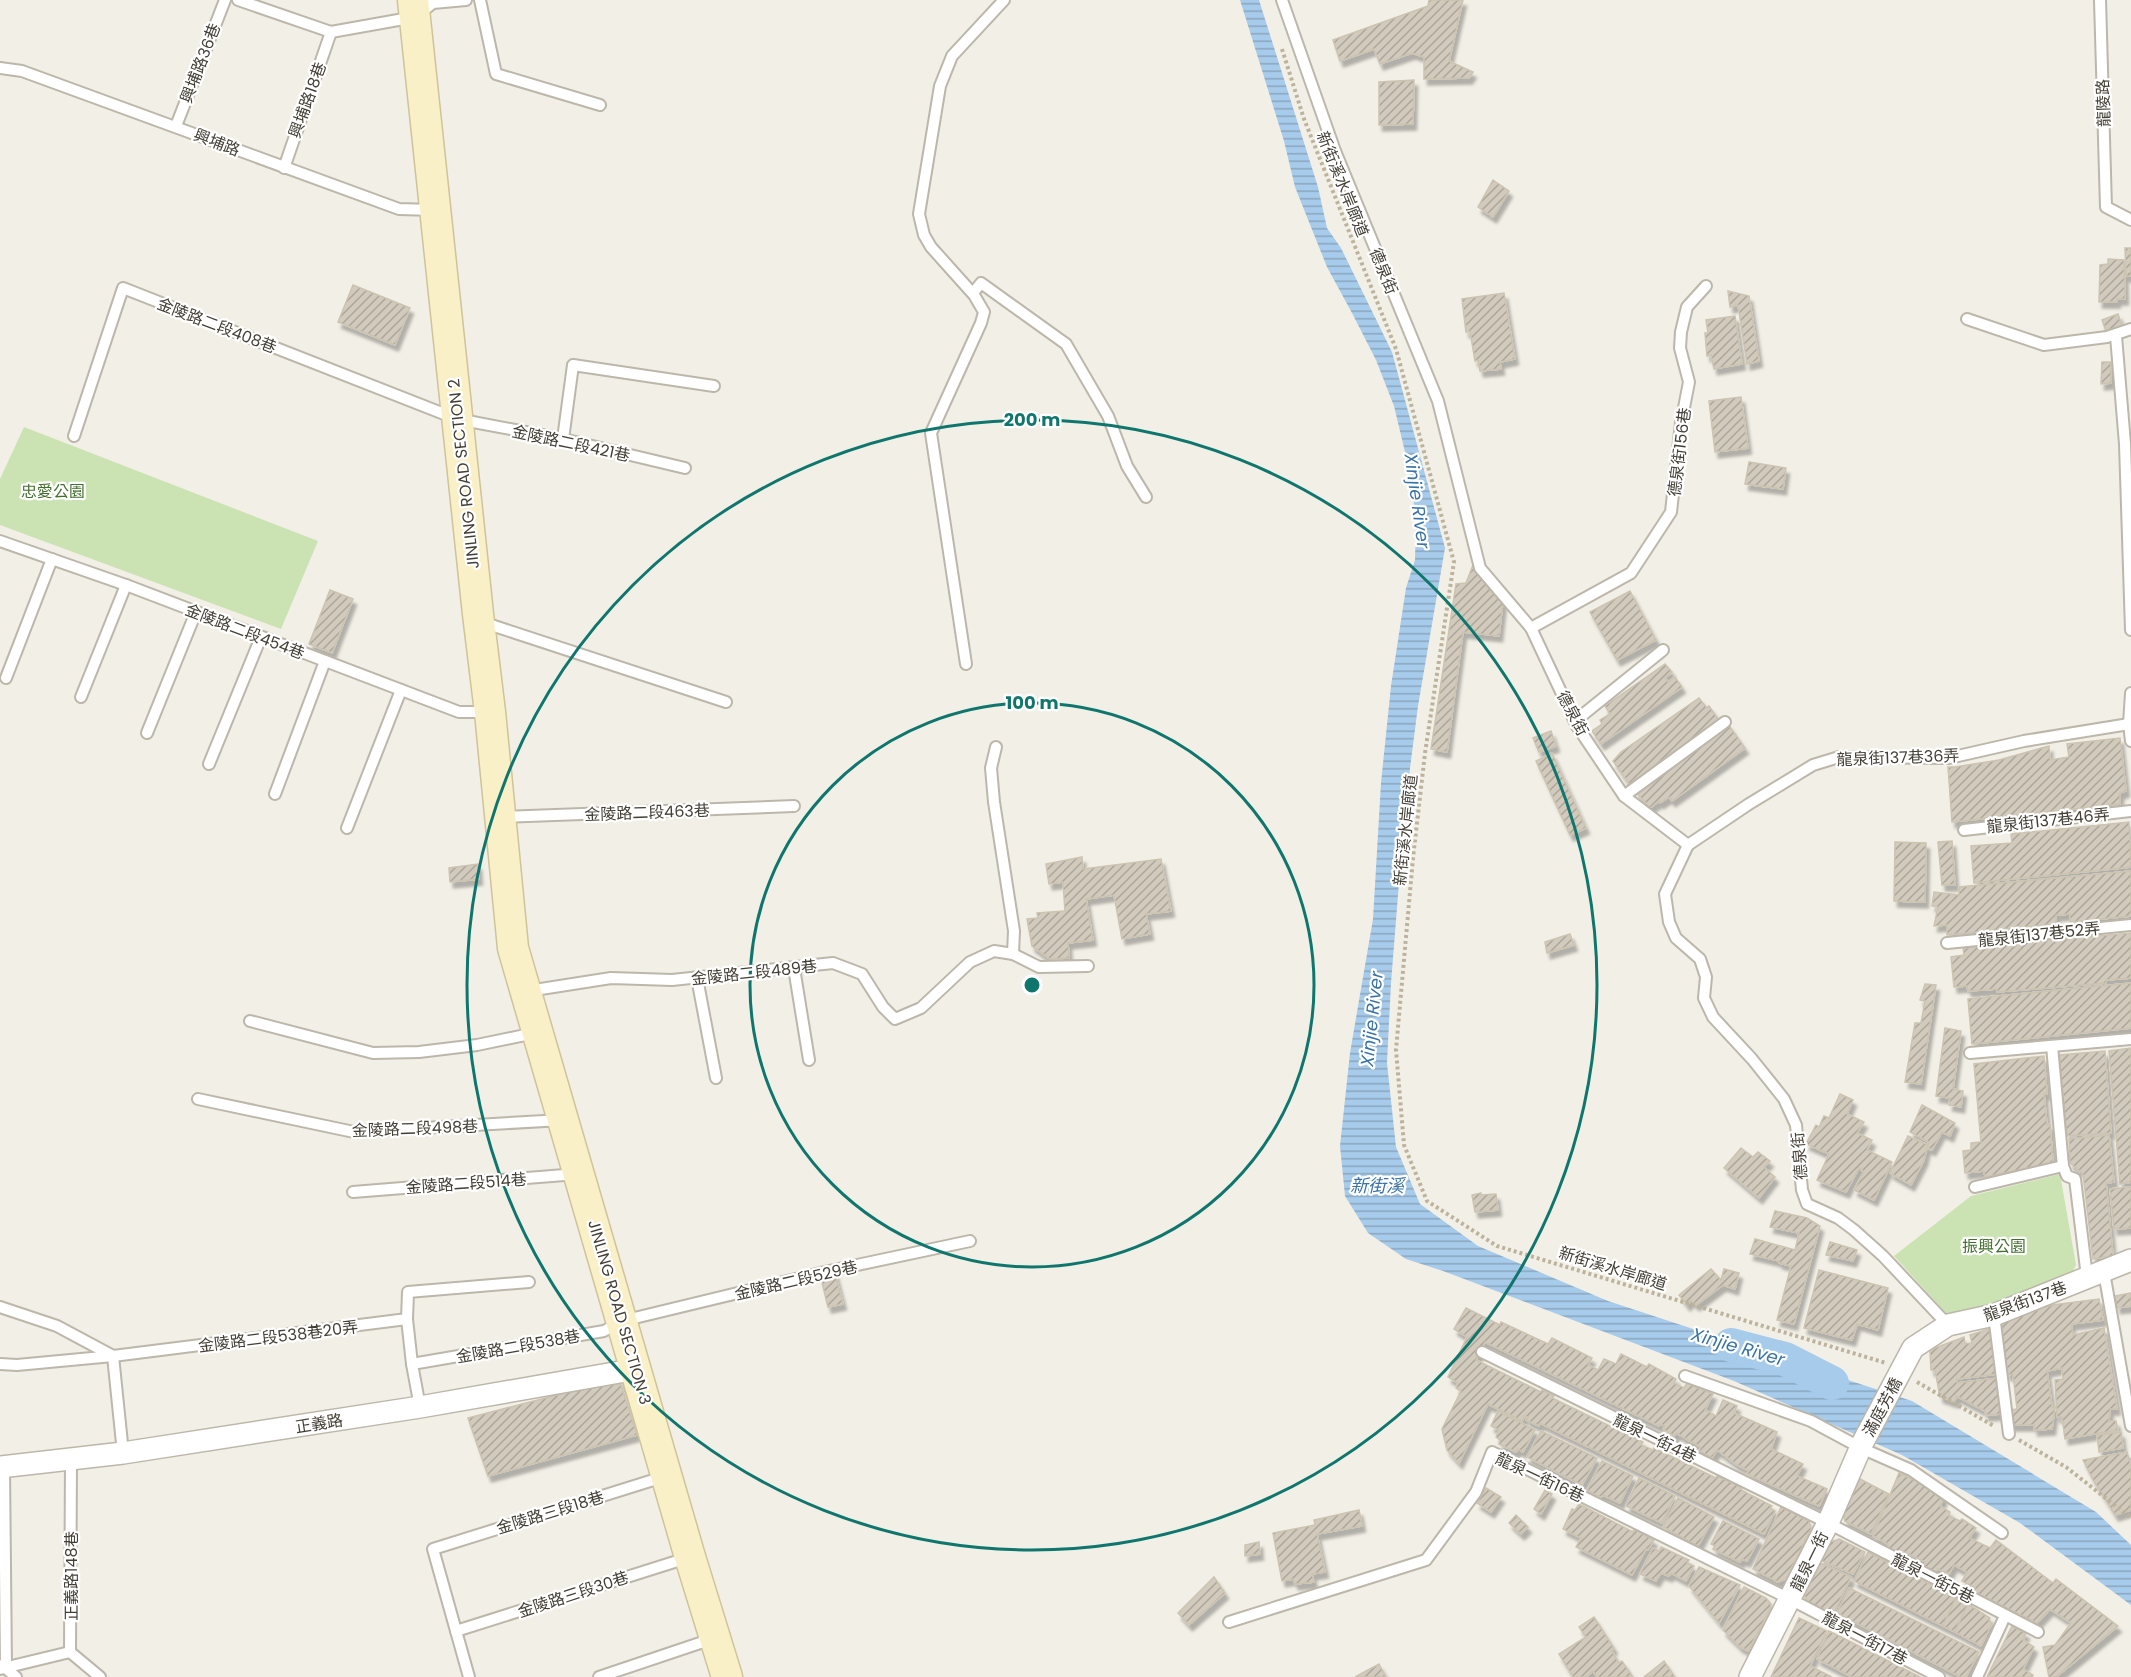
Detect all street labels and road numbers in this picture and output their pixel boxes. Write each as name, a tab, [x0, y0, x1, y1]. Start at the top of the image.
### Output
street label: 興埔路36巷	[175, 20, 226, 106]
street label: 興埔路18巷	[283, 59, 332, 141]
street label: 龍陵路	[2091, 79, 2116, 127]
street label: 興埔路	[190, 123, 243, 162]
street label: 新街溪水岸廊道	[1311, 128, 1374, 240]
street label: 德泉街	[1364, 245, 1403, 298]
street label: 金陵路二段408巷	[154, 292, 280, 359]
street label: JINLING ROAD SECTION 2	[442, 378, 485, 570]
street label: 德泉街156巷	[1663, 406, 1696, 498]
street label: 金陵路二段421巷	[510, 420, 632, 467]
street label: 金陵路二段454巷	[182, 598, 308, 665]
street label: 德泉街	[1551, 687, 1594, 740]
street label: 龍泉街137巷36弄	[1836, 744, 1960, 771]
street label: 新街溪水岸廊道	[1388, 773, 1423, 887]
street label: 金陵路二段463巷	[584, 799, 710, 826]
street label: 龍泉街137巷46弄	[1985, 803, 2111, 838]
street label: 龍泉街137巷52弄	[1977, 917, 2101, 952]
street label: 金陵路二段489巷	[690, 954, 818, 991]
street label: 金陵路二段498巷	[352, 1115, 479, 1142]
street label: 德泉街	[1786, 1131, 1813, 1181]
street label: 金陵路二段514巷	[405, 1168, 527, 1199]
street label: JINLING ROAD SECTION 3	[582, 1217, 657, 1407]
street label: 新街溪水岸廊道	[1556, 1241, 1670, 1296]
street label: 金陵路二段529巷	[732, 1255, 860, 1306]
street label: 龍泉街137巷	[1980, 1276, 2070, 1327]
street label: 金陵路二段538巷20弄	[197, 1315, 359, 1358]
street label: 金陵路二段538巷	[454, 1324, 582, 1369]
street label: 滿庭芳橋	[1857, 1374, 1908, 1441]
street label: 正義路	[294, 1408, 345, 1439]
street label: 龍泉一街4巷	[1609, 1408, 1700, 1469]
street label: 龍泉一街16巷	[1492, 1447, 1588, 1508]
street label: 金陵路三段18巷	[494, 1485, 607, 1540]
street label: 龍泉一街	[1785, 1527, 1834, 1595]
street label: 正義路148巷	[60, 1531, 83, 1621]
street label: 龍泉一街5巷	[1887, 1548, 1978, 1609]
street label: 金陵路三段30巷	[515, 1566, 632, 1623]
street label: 龍泉一街17巷	[1818, 1606, 1912, 1671]

